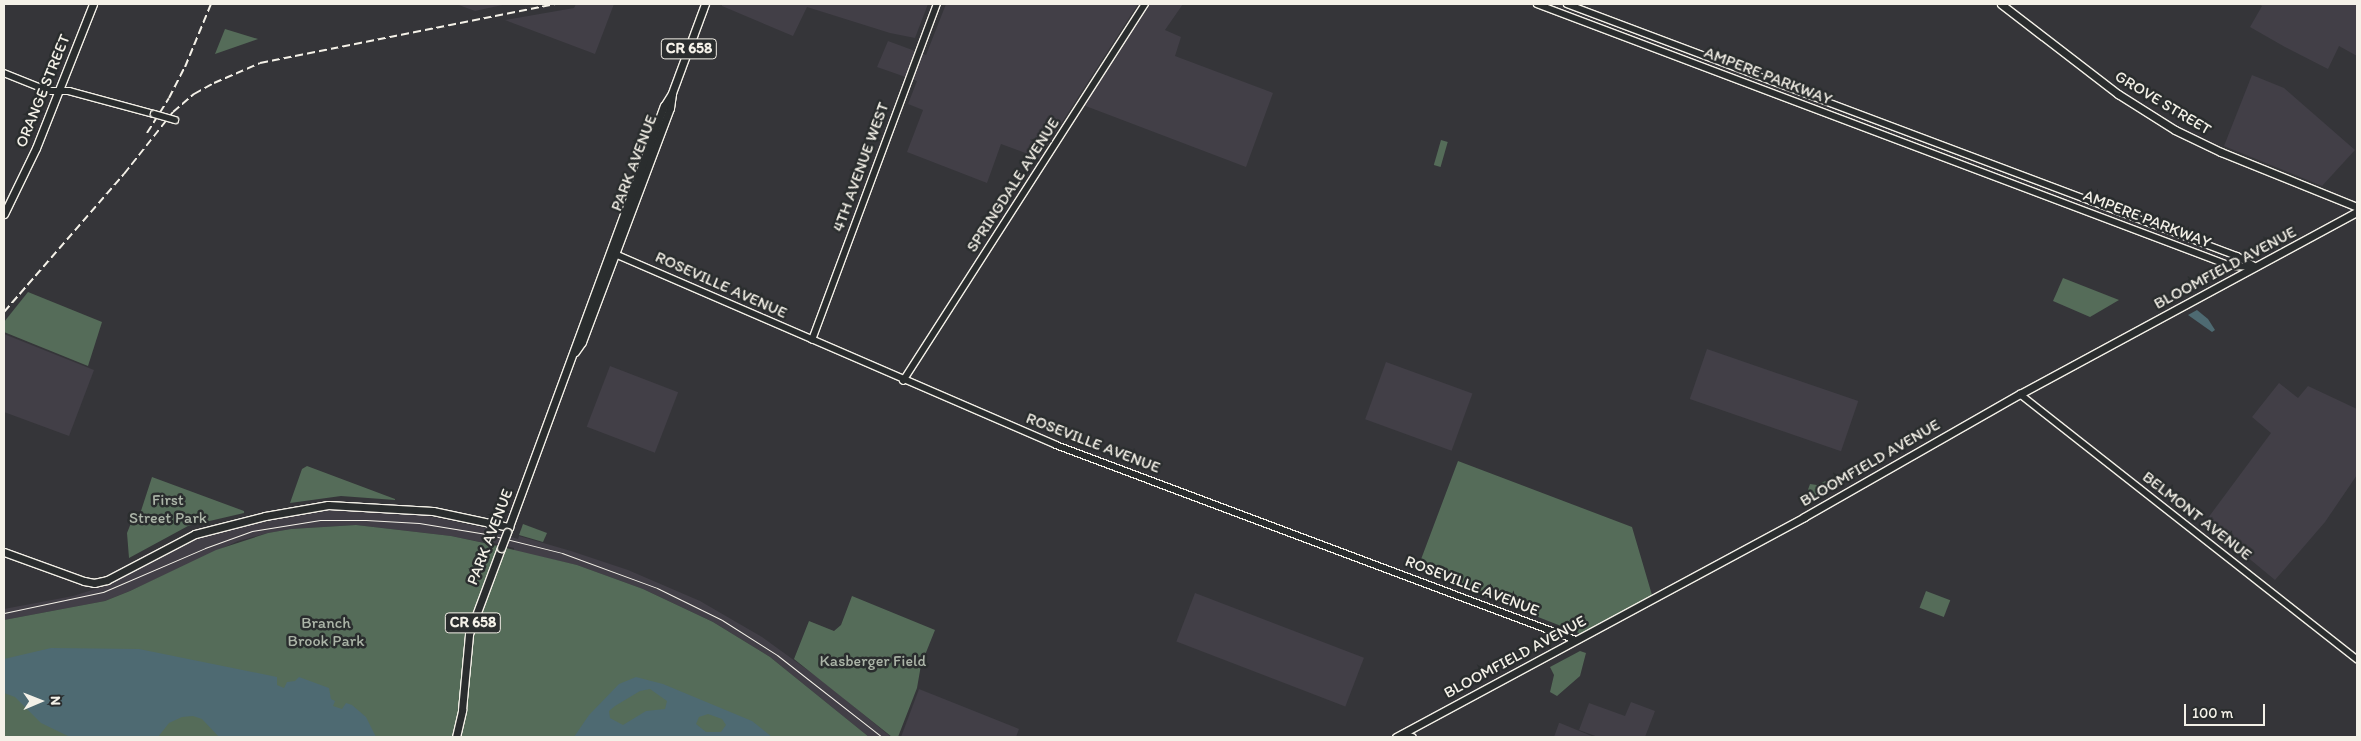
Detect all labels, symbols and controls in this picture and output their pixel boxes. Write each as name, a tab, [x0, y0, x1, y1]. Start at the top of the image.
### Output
street label: ORANGE STREET	[12, 32, 74, 150]
road number: CR 658	[660, 36, 718, 62]
street label: AMPERE PARKWAY	[1701, 43, 1835, 109]
street label: GROVE STREET	[2111, 67, 2215, 139]
street label: 4TH AVENUE WEST	[829, 100, 893, 234]
street label: PARK AVENUE	[607, 112, 661, 214]
street label: SPRINGDALE AVENUE	[963, 115, 1063, 255]
street label: AMPERE PARKWAY	[2080, 186, 2214, 252]
street label: BLOOMFIELD AVENUE	[2151, 223, 2299, 313]
street label: ROSEVILLE AVENUE	[652, 247, 790, 323]
street label: ROSEVILLE AVENUE	[1024, 409, 1162, 477]
street label: BLOOMFIELD AVENUE	[1797, 415, 1943, 511]
street label: BELMONT AVENUE	[2139, 468, 2255, 564]
street label: PARK AVENUE	[463, 486, 517, 588]
park label: First Street Park	[129, 490, 207, 528]
street label: ROSEVILLE AVENUE	[1403, 552, 1541, 620]
road number: CR 658	[444, 610, 502, 636]
street label: BLOOMFIELD AVENUE	[1441, 612, 1589, 702]
park label: Branch Brook Park	[288, 613, 364, 651]
park label: Kasberger Field	[820, 651, 926, 671]
north arrow	[15, 676, 65, 726]
scale bar	[2186, 694, 2267, 726]
text: N	[47, 696, 64, 706]
text: 100 m	[2192, 704, 2233, 722]

